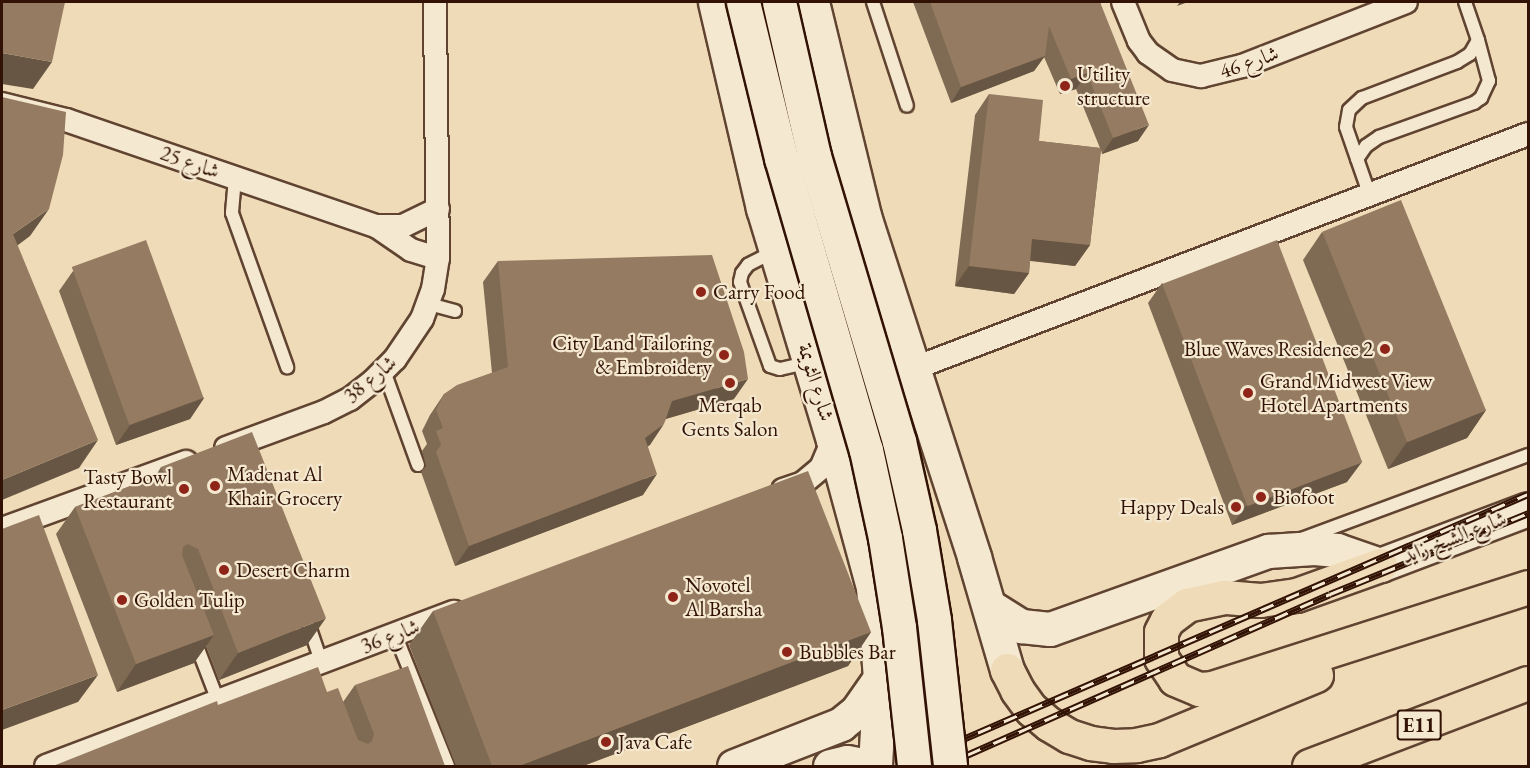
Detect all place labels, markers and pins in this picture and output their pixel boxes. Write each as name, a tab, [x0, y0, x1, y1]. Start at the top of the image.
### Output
place label: Utility structure	[1077, 61, 1150, 111]
marker: Utility structure	[1058, 79, 1072, 93]
place label: Carry Food	[713, 279, 805, 305]
marker: Carry Food	[694, 285, 708, 299]
place label: City Land Tailoring & Embroidery	[552, 330, 712, 380]
place label: Blue Waves Residence 2	[1184, 336, 1373, 362]
marker: Blue Waves Residence 2	[1378, 342, 1392, 356]
marker: City Land Tailoring & Embroidery	[717, 348, 731, 362]
place label: Grand Midwest View Hotel Apartments	[1260, 368, 1432, 418]
marker: Merqab Gents Salon	[723, 376, 737, 390]
marker: Grand Midwest View Hotel Apartments	[1241, 386, 1255, 400]
place label: Merqab Gents Salon	[682, 392, 778, 442]
place label: Madenat Al Khair Grocery	[227, 461, 342, 511]
place label: Tasty Bowl Restaurant	[83, 464, 172, 514]
marker: Madenat Al Khair Grocery	[208, 479, 222, 493]
marker: Tasty Bowl Restaurant	[177, 482, 191, 496]
place label: Biofoot	[1273, 484, 1334, 510]
marker: Biofoot	[1254, 490, 1268, 504]
place label: Happy Deals	[1120, 494, 1224, 520]
marker: Happy Deals	[1229, 500, 1243, 514]
place label: Desert Charm	[236, 557, 350, 583]
marker: Desert Charm	[217, 563, 231, 577]
place label: Novotel Al Barsha	[685, 572, 762, 622]
place label: Golden Tulip	[134, 587, 245, 613]
marker: Novotel Al Barsha	[666, 590, 680, 604]
marker: Golden Tulip	[115, 593, 129, 607]
place label: Bubbles Bar	[799, 639, 896, 665]
marker: Bubbles Bar	[780, 645, 794, 659]
place label: Java Cafe	[618, 729, 692, 755]
marker: Java Cafe	[599, 735, 613, 749]

